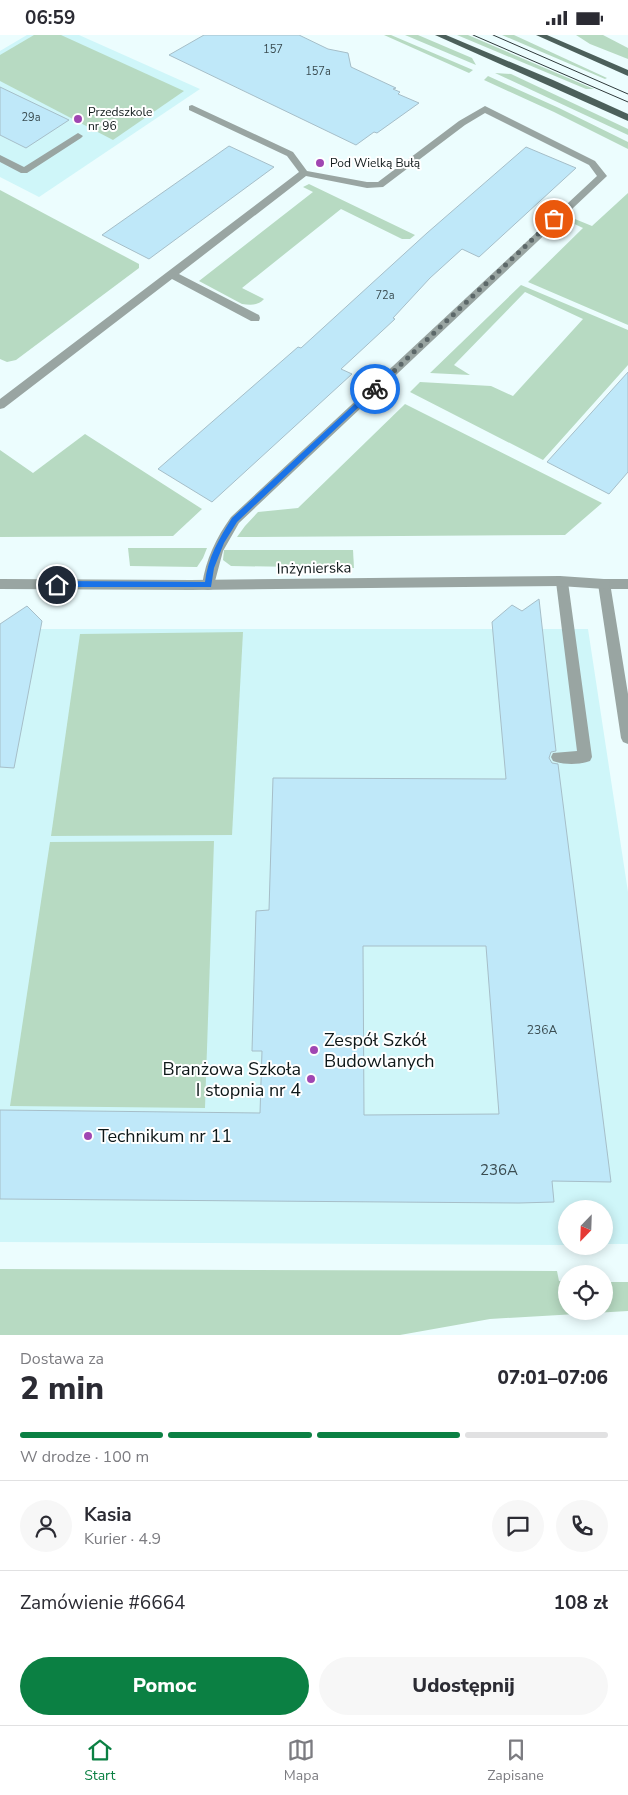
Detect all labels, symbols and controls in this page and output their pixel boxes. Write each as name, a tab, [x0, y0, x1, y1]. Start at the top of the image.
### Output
text: 06:59	[25, 5, 75, 31]
house number: 157	[263, 42, 283, 57]
house number: 157a	[305, 64, 331, 79]
place label: Przedszkole nr 96	[88, 104, 152, 134]
house number: 29a	[21, 110, 41, 125]
marker: Przedszkole nr 96	[72, 113, 84, 125]
place label: Pod Wielką Bułą	[330, 155, 420, 171]
marker: Pod Wielką Bułą	[314, 157, 326, 169]
pin	[533, 198, 575, 240]
icon: bag	[540, 205, 568, 233]
house number: 72a	[375, 288, 395, 303]
courier	[350, 364, 400, 414]
icon: bike	[361, 375, 389, 403]
street label: Inżynierska	[276, 557, 352, 579]
pin	[36, 564, 78, 606]
icon: home	[43, 571, 71, 599]
house number: 236A	[527, 1022, 557, 1038]
place label: Zespół Szkół Budowlanych	[324, 1028, 434, 1073]
marker: Zespół Szkół Budowlanych	[308, 1044, 320, 1056]
place label: Branżowa Szkoła I stopnia nr 4	[163, 1057, 301, 1102]
marker: Branżowa Szkoła I stopnia nr 4	[305, 1073, 317, 1085]
place label: Technikum nr 11	[98, 1124, 232, 1148]
marker: Technikum nr 11	[82, 1130, 94, 1142]
house number: 236A	[480, 1160, 518, 1180]
north arrow	[558, 1200, 612, 1255]
map controls	[558, 1200, 613, 1320]
button: locate	[558, 1265, 613, 1320]
text: Dostawa za	[20, 1348, 104, 1370]
text: 07:01–07:06	[497, 1365, 608, 1391]
text: 2 min	[20, 1367, 104, 1410]
text: W drodze · 100 m	[20, 1446, 149, 1468]
button: person	[20, 1500, 72, 1552]
button: chat	[492, 1500, 544, 1552]
button: phone	[556, 1500, 608, 1552]
text: Kasia	[84, 1502, 132, 1528]
text: Kurier · 4.9	[84, 1528, 161, 1550]
text: Zamówienie #6664	[20, 1590, 185, 1616]
text: 108 zł	[554, 1590, 608, 1616]
button: Pomoc	[20, 1657, 309, 1715]
button: Udostępnij	[319, 1657, 608, 1715]
tab: Start	[84, 1736, 115, 1785]
tab: Mapa	[284, 1736, 319, 1785]
tab: Zapisane	[487, 1736, 544, 1785]

